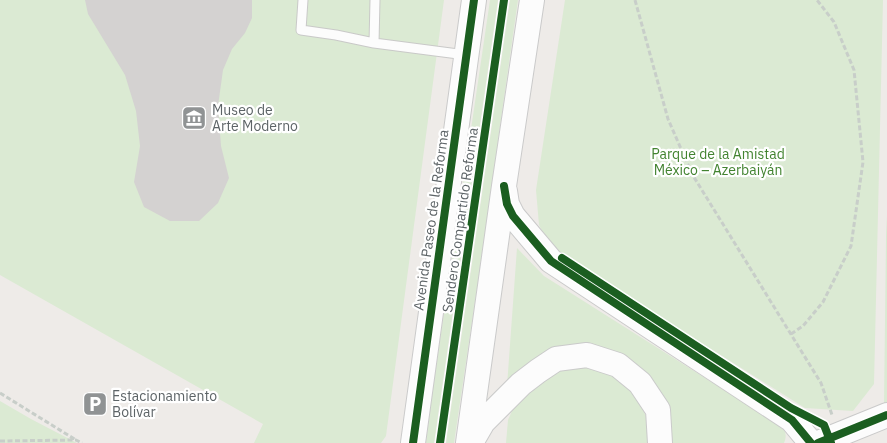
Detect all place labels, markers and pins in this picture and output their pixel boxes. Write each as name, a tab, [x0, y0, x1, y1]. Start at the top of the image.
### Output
place label: Museo de Arte Moderno	[212, 101, 298, 135]
museum icon: Museo de Arte Moderno	[181, 105, 207, 131]
place label: Estacionamiento Bolívar	[112, 387, 217, 421]
parking icon: Estacionamiento Bolívar	[82, 391, 108, 417]

